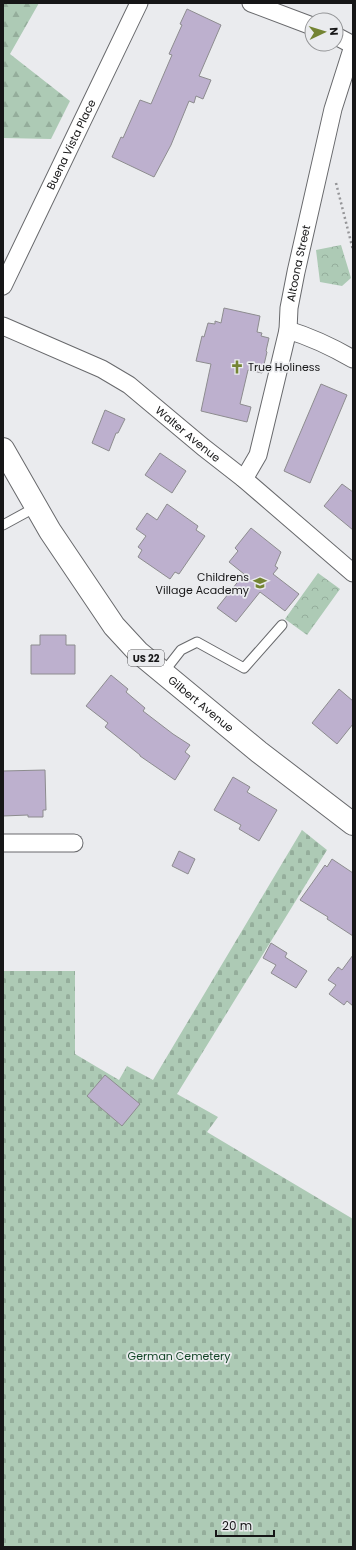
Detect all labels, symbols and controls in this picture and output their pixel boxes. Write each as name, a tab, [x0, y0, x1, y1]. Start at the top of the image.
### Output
north arrow	[304, 12, 344, 52]
text: N	[326, 27, 342, 36]
street label: Buena Vista Place	[42, 97, 100, 192]
street label: Altoona Street	[282, 223, 314, 303]
church icon: True Holiness	[229, 359, 245, 375]
place label: True Holiness	[248, 359, 321, 375]
street label: Walter Avenue	[152, 402, 224, 466]
place label: Childrens Village Academy	[156, 569, 250, 598]
school or university icon: Childrens Village Academy	[252, 575, 268, 591]
road number: US 22	[128, 650, 164, 666]
street label: Gilbert Avenue	[165, 672, 237, 736]
park label: German Cemetery	[128, 1348, 231, 1364]
scale bar	[216, 1512, 274, 1538]
text: 20 m	[222, 1517, 252, 1534]

